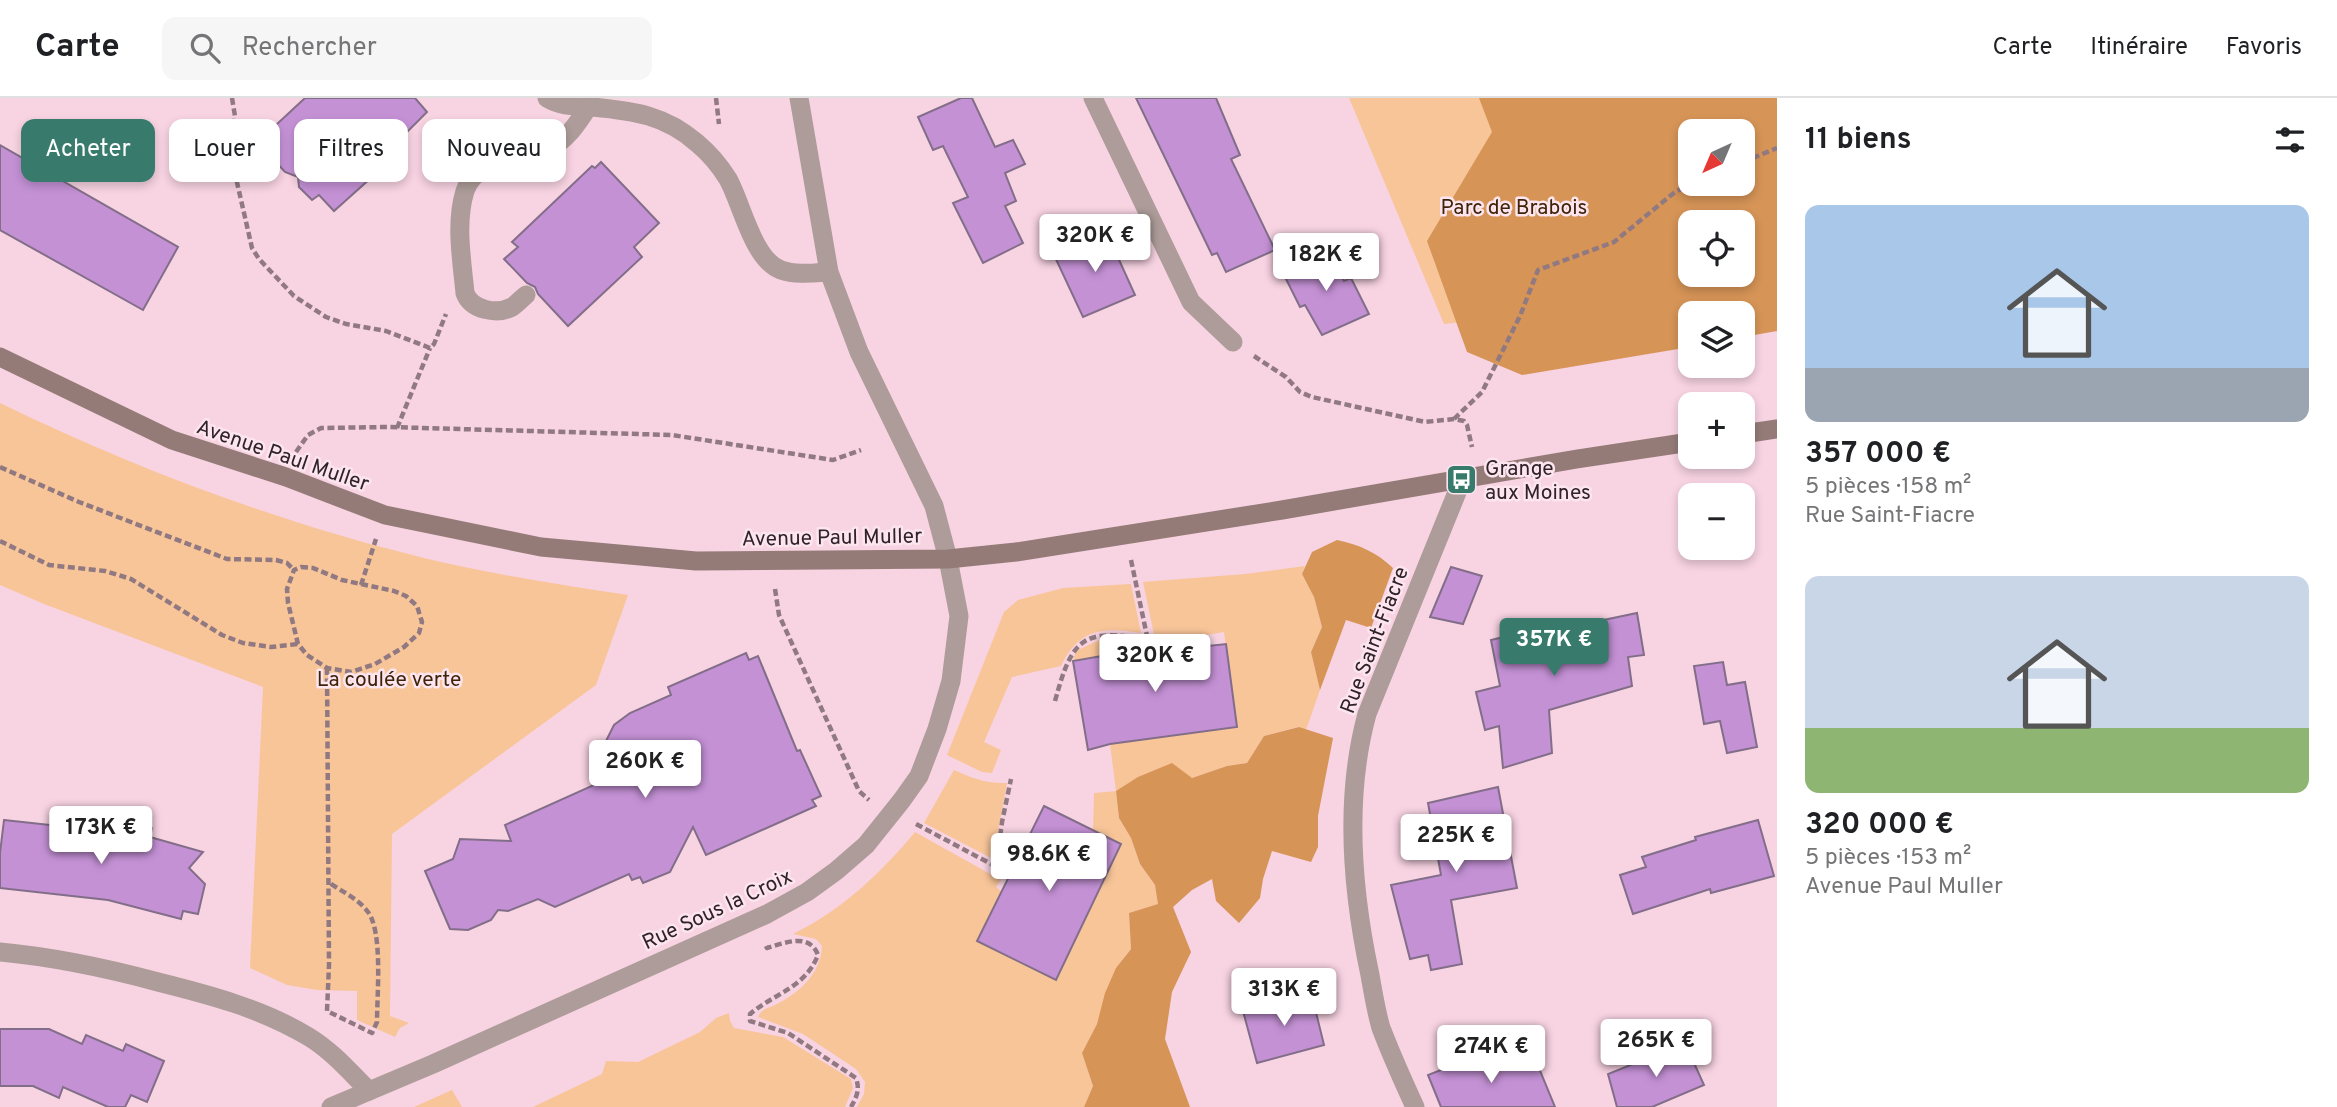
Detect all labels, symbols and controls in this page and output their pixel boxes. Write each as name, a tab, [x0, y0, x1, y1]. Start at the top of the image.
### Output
search box	[162, 17, 652, 80]
text: Carte	[35, 27, 120, 69]
icon: search	[186, 29, 224, 67]
text: Rechercher	[242, 32, 377, 65]
text: Carte	[1992, 33, 2052, 63]
text: Itinéraire	[2090, 33, 2188, 63]
text: Favoris	[2226, 33, 2302, 63]
chip: Acheter	[21, 119, 155, 182]
chip: Louer	[169, 119, 280, 182]
chip: Filtres	[294, 119, 408, 182]
chip: Nouveau	[422, 119, 566, 182]
north arrow	[1678, 119, 1755, 196]
map controls	[1678, 119, 1755, 560]
icon: filters	[2271, 121, 2309, 159]
text: 11 biens	[1805, 122, 1912, 159]
park label: Parc de Brabois	[1441, 195, 1587, 222]
button: locate	[1678, 210, 1755, 287]
pin: 320K €	[1038, 214, 1152, 274]
text: 320K €	[1055, 222, 1135, 251]
pin: 182K €	[1269, 234, 1383, 293]
text: 182K €	[1289, 241, 1363, 270]
icon: home	[1994, 250, 2120, 376]
button: layers	[1678, 301, 1755, 378]
button: +	[1678, 392, 1755, 469]
street label: Avenue Paul Muller	[193, 414, 372, 499]
text: 357 000 €	[1805, 436, 1951, 473]
place label: Grange aux Moines	[1485, 456, 1591, 507]
bus stop icon: Grange aux Moines	[1445, 463, 1479, 497]
text: 5 pièces · 158 m²	[1805, 473, 1971, 502]
button: −	[1678, 483, 1755, 560]
text: Rue Saint-Fiacre	[1805, 502, 1975, 531]
street label: Avenue Paul Muller	[741, 523, 923, 554]
street label: Rue Saint-Fiacre	[1335, 563, 1416, 718]
pin: 357K €	[1497, 618, 1611, 678]
icon: home	[1994, 621, 2120, 747]
text: 357K €	[1516, 626, 1592, 655]
pin: 320K €	[1098, 634, 1212, 694]
text: 320K €	[1115, 642, 1195, 671]
park label: La coulée verte	[317, 667, 461, 694]
pin: 260K €	[588, 740, 702, 800]
text: 260K €	[605, 748, 685, 777]
pin: 173K €	[44, 806, 158, 866]
text: 320 000 €	[1805, 807, 1954, 844]
text: 173K €	[65, 814, 137, 843]
pin: 225K €	[1399, 814, 1513, 874]
text: 225K €	[1417, 822, 1495, 851]
pin: 98.6K €	[984, 834, 1114, 893]
text: 98.6K €	[1007, 841, 1091, 870]
text: 5 pièces · 153 m²	[1805, 844, 1971, 873]
street label: Rue Sous la Croix	[638, 864, 797, 957]
text: Avenue Paul Muller	[1805, 873, 2003, 902]
pin: 313K €	[1227, 968, 1341, 1028]
text: 313K €	[1247, 976, 1321, 1005]
pin: 265K €	[1599, 1020, 1713, 1079]
pin: 274K €	[1434, 1026, 1548, 1085]
text: 265K €	[1617, 1027, 1695, 1056]
text: 274K €	[1453, 1033, 1529, 1062]

